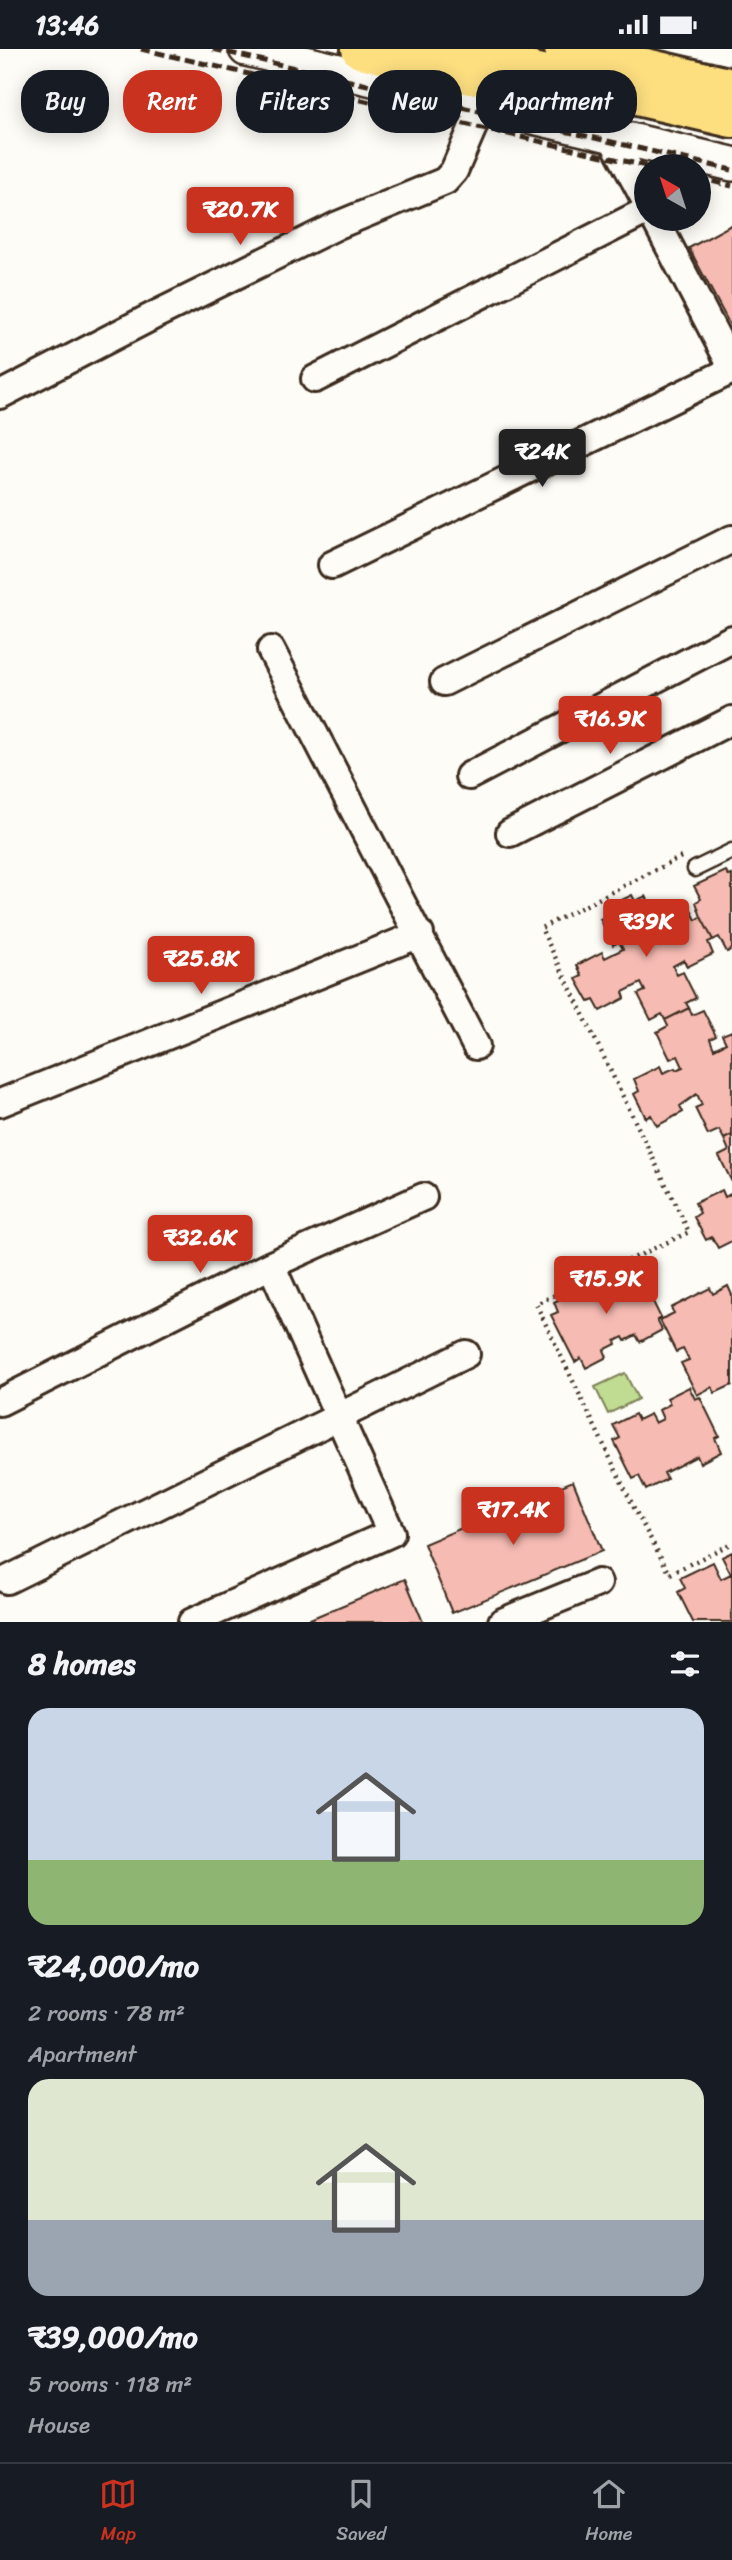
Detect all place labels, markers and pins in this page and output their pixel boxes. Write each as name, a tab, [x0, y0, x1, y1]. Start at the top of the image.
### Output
pin: ₹20.7K	[183, 187, 297, 247]
pin: ₹24K	[501, 429, 583, 489]
pin: ₹16.9K	[553, 697, 667, 756]
pin: ₹39K	[605, 899, 687, 959]
pin: ₹25.8K	[144, 937, 258, 996]
pin: ₹32.6K	[143, 1215, 257, 1275]
pin: ₹15.9K	[549, 1257, 663, 1316]
pin: ₹17.4K	[456, 1487, 570, 1547]

